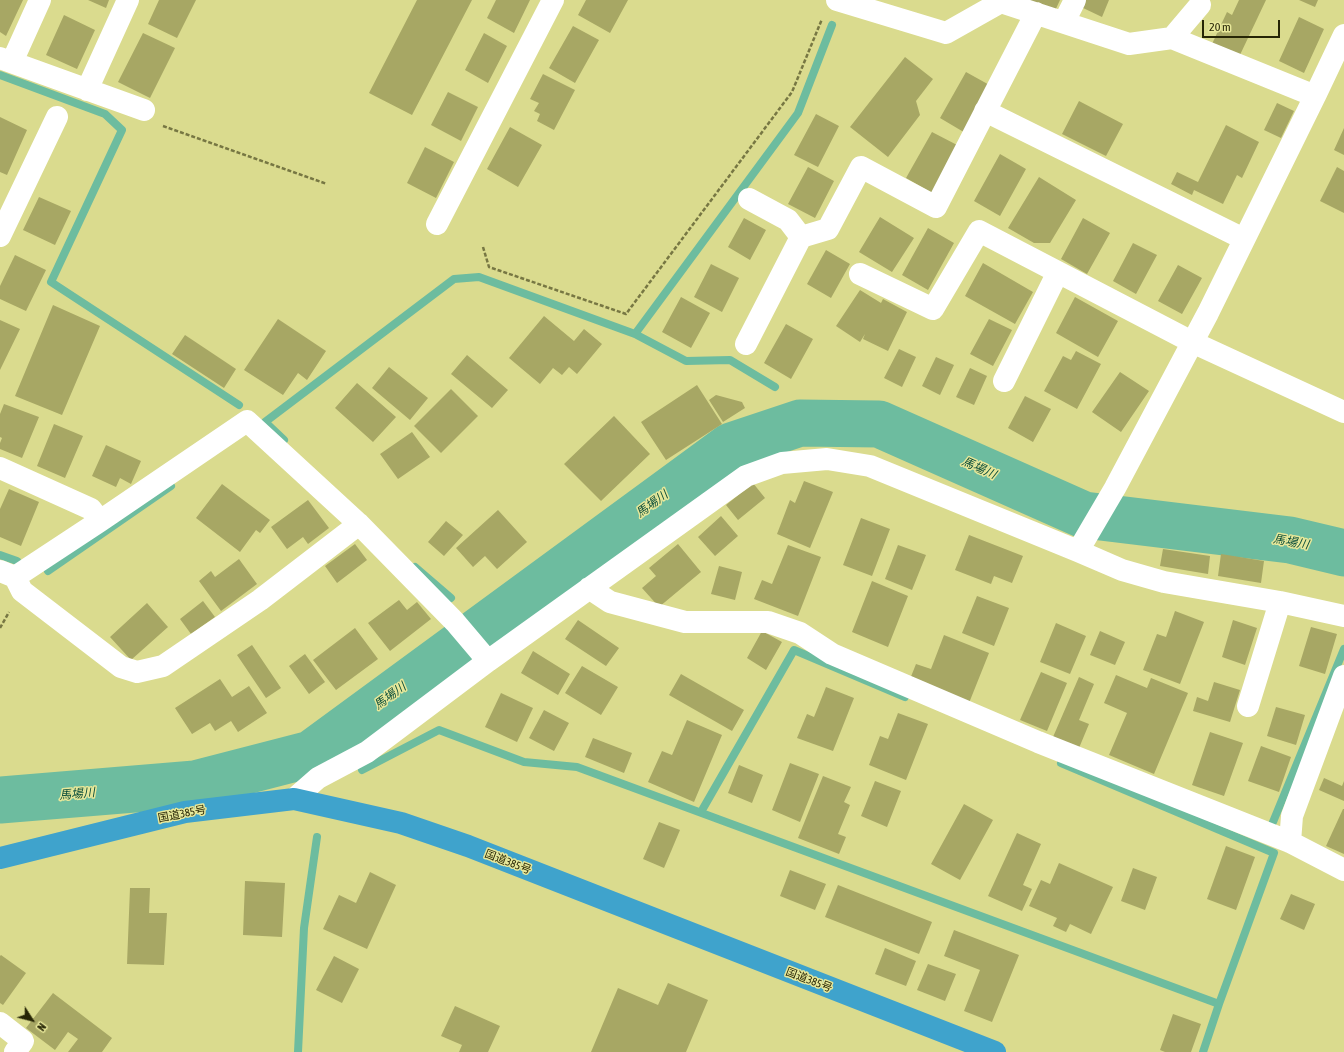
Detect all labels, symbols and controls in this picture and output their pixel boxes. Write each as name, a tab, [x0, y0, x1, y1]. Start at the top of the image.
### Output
scale bar	[1204, 12, 1282, 38]
text: 20 m	[1209, 20, 1231, 34]
water label: 馬場川	[960, 454, 998, 482]
water label: 馬場川	[633, 488, 671, 520]
water label: 馬場川	[1272, 532, 1310, 552]
water label: 馬場川	[371, 680, 409, 712]
water label: 馬場川	[58, 785, 96, 803]
street label: 国道385号	[157, 803, 207, 825]
street label: 国道385号	[483, 847, 533, 877]
street label: 国道385号	[784, 965, 834, 995]
north arrow	[12, 1000, 52, 1040]
text: N	[35, 1021, 48, 1033]

